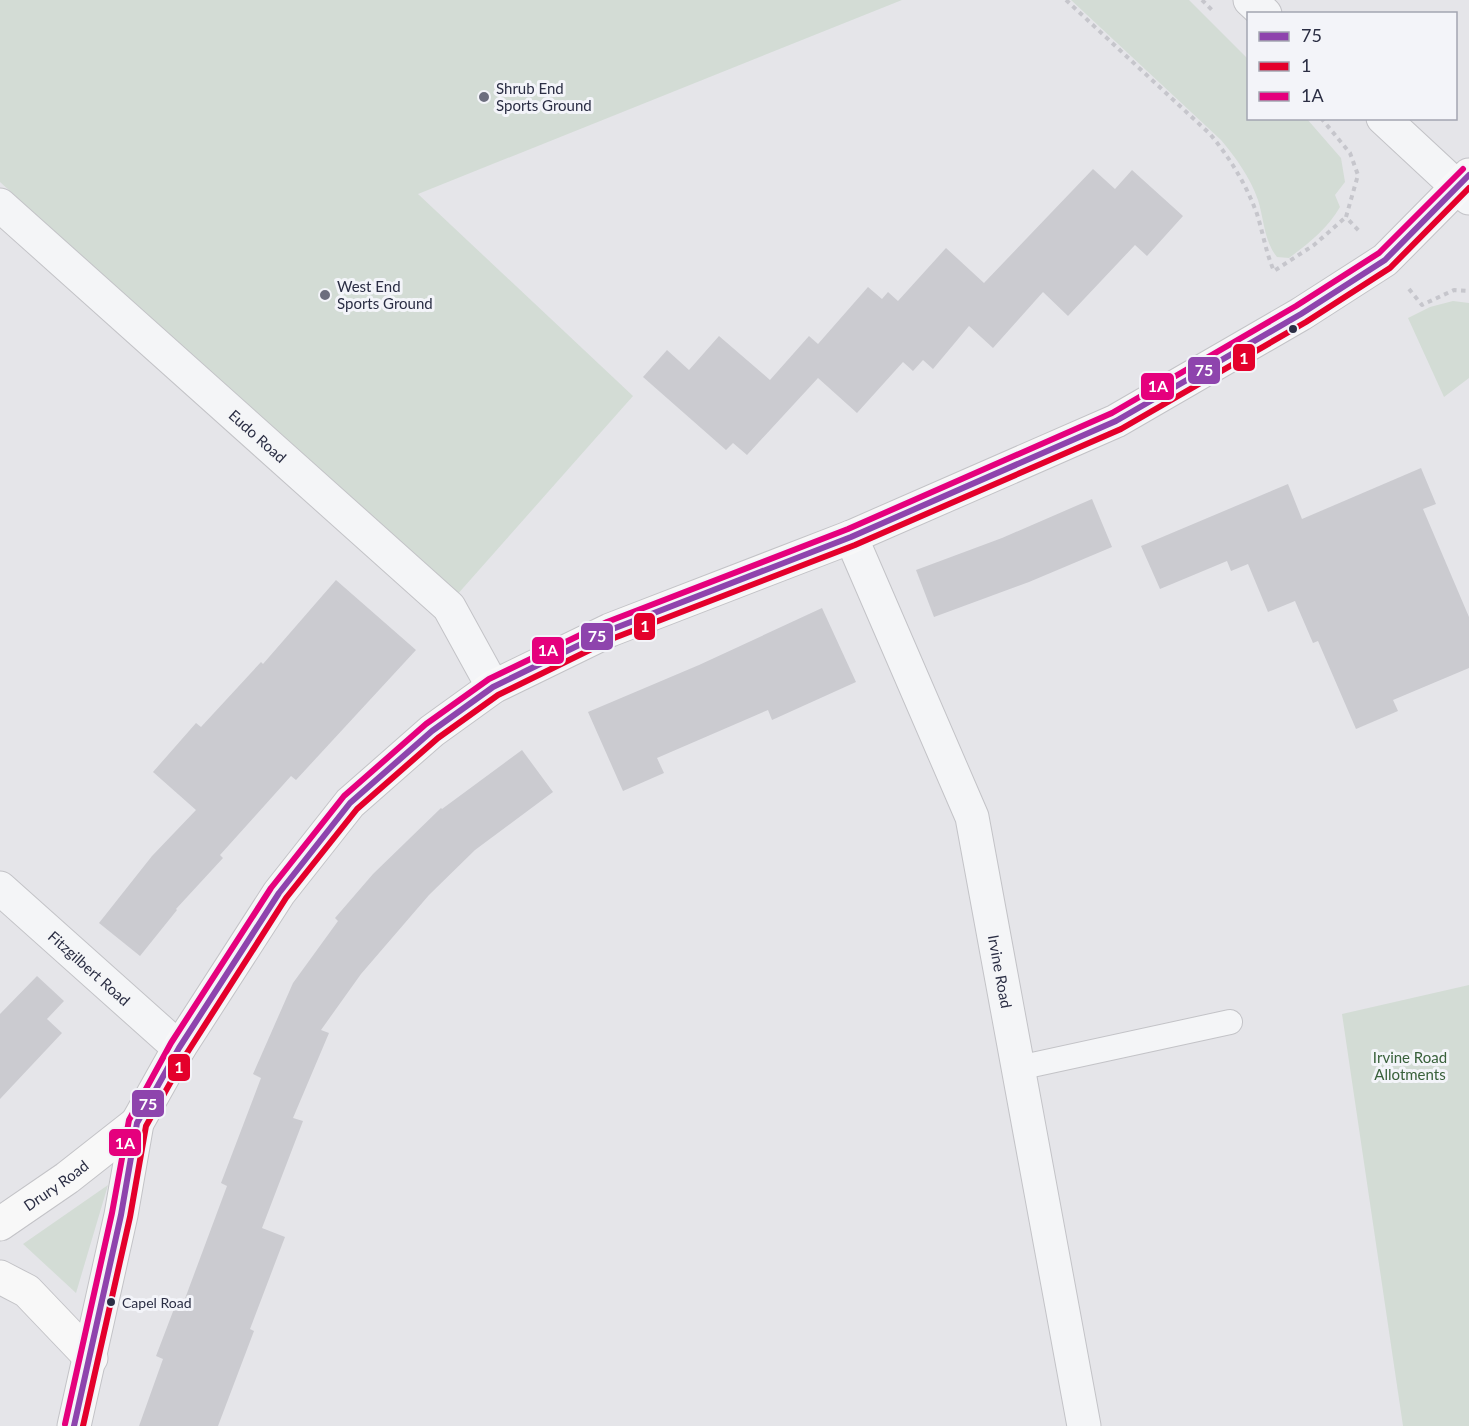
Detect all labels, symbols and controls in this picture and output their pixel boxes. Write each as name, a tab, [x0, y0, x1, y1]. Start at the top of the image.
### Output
legend	[1247, 12, 1457, 120]
text: 75	[1301, 24, 1322, 46]
text: 1	[1301, 54, 1311, 76]
place label: Shrub End Sports Ground	[496, 79, 592, 114]
text: 1A	[1301, 84, 1324, 106]
marker: Shrub End Sports Ground	[477, 90, 491, 104]
place label: West End Sports Ground	[337, 277, 433, 312]
marker: West End Sports Ground	[318, 288, 332, 302]
unlabelled marker	[1287, 323, 1299, 335]
line badge: 1	[1232, 343, 1256, 372]
text: 1	[1239, 348, 1249, 367]
line badge: 75	[1187, 356, 1221, 385]
text: 75	[1195, 360, 1213, 379]
line badge: 1A	[1140, 372, 1175, 401]
text: 1A	[1148, 376, 1169, 395]
street label: Eudo Road	[225, 405, 290, 466]
line badge: 1	[633, 612, 656, 641]
text: 1	[640, 616, 650, 635]
line badge: 75	[580, 622, 614, 651]
text: 75	[588, 626, 606, 645]
line badge: 1A	[531, 636, 565, 665]
text: 1A	[538, 640, 559, 659]
street label: Fitzgilbert Road	[45, 927, 134, 1009]
street label: Irvine Road	[985, 933, 1016, 1010]
park label: Irvine Road Allotments	[1373, 1048, 1447, 1083]
line badge: 1	[167, 1053, 191, 1082]
text: 1	[174, 1057, 184, 1076]
line badge: 75	[131, 1089, 165, 1118]
text: 75	[139, 1094, 157, 1113]
line badge: 1A	[108, 1128, 142, 1157]
text: 1A	[115, 1133, 136, 1152]
street label: Drury Road	[20, 1156, 92, 1214]
place label: Capel Road	[122, 1294, 192, 1311]
marker: Capel Road	[105, 1296, 117, 1308]

